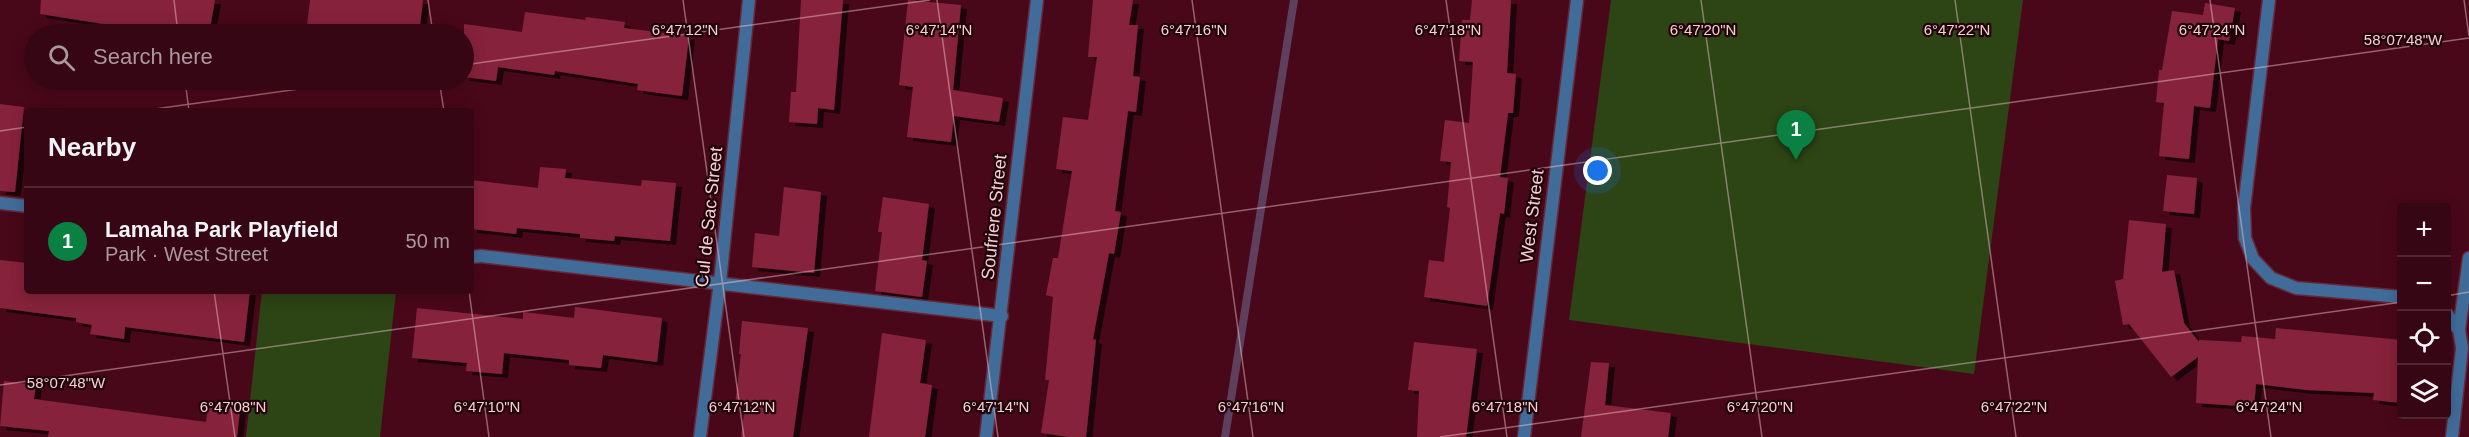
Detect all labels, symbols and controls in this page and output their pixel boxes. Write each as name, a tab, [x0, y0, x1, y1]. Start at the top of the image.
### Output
text: 6°47'12"N	[652, 21, 718, 38]
text: 6°47'14"N	[906, 21, 972, 38]
text: 6°47'16"N	[1161, 21, 1227, 38]
text: 6°47'18"N	[1415, 21, 1481, 38]
text: 6°47'20"N	[1670, 21, 1736, 38]
text: 6°47'22"N	[1924, 21, 1990, 38]
text: 6°47'24"N	[2179, 21, 2245, 38]
search box	[24, 24, 474, 90]
text: 58°07'48"W	[2364, 31, 2443, 48]
icon: search	[45, 41, 78, 74]
text: Search here	[93, 44, 213, 69]
pin: 1	[1776, 110, 1816, 160]
text: Nearby	[48, 132, 136, 162]
street label: Cul de Sac Street	[692, 146, 726, 288]
street label: Soufriere Street	[977, 153, 1011, 281]
your location	[1583, 156, 1612, 185]
street label: West Street	[1516, 168, 1548, 264]
map controls	[2397, 203, 2451, 419]
button: +	[2397, 203, 2451, 257]
text: Lamaha Park Playfield	[105, 217, 339, 242]
text: 1	[62, 230, 73, 252]
text: 50 m	[406, 230, 450, 252]
text: Park · West Street	[105, 243, 268, 265]
button: −	[2397, 257, 2451, 311]
button: locate	[2397, 311, 2451, 365]
button: layers	[2397, 365, 2451, 419]
text: 58°07'48"W	[27, 374, 106, 391]
text: 6°47'08"N	[200, 398, 266, 415]
text: 6°47'10"N	[454, 398, 520, 415]
text: 6°47'12"N	[709, 398, 775, 415]
text: 6°47'14"N	[963, 398, 1029, 415]
text: 6°47'16"N	[1218, 398, 1284, 415]
text: 6°47'18"N	[1472, 398, 1538, 415]
text: 6°47'20"N	[1727, 398, 1793, 415]
text: 6°47'22"N	[1981, 398, 2047, 415]
text: 6°47'24"N	[2236, 398, 2302, 415]

